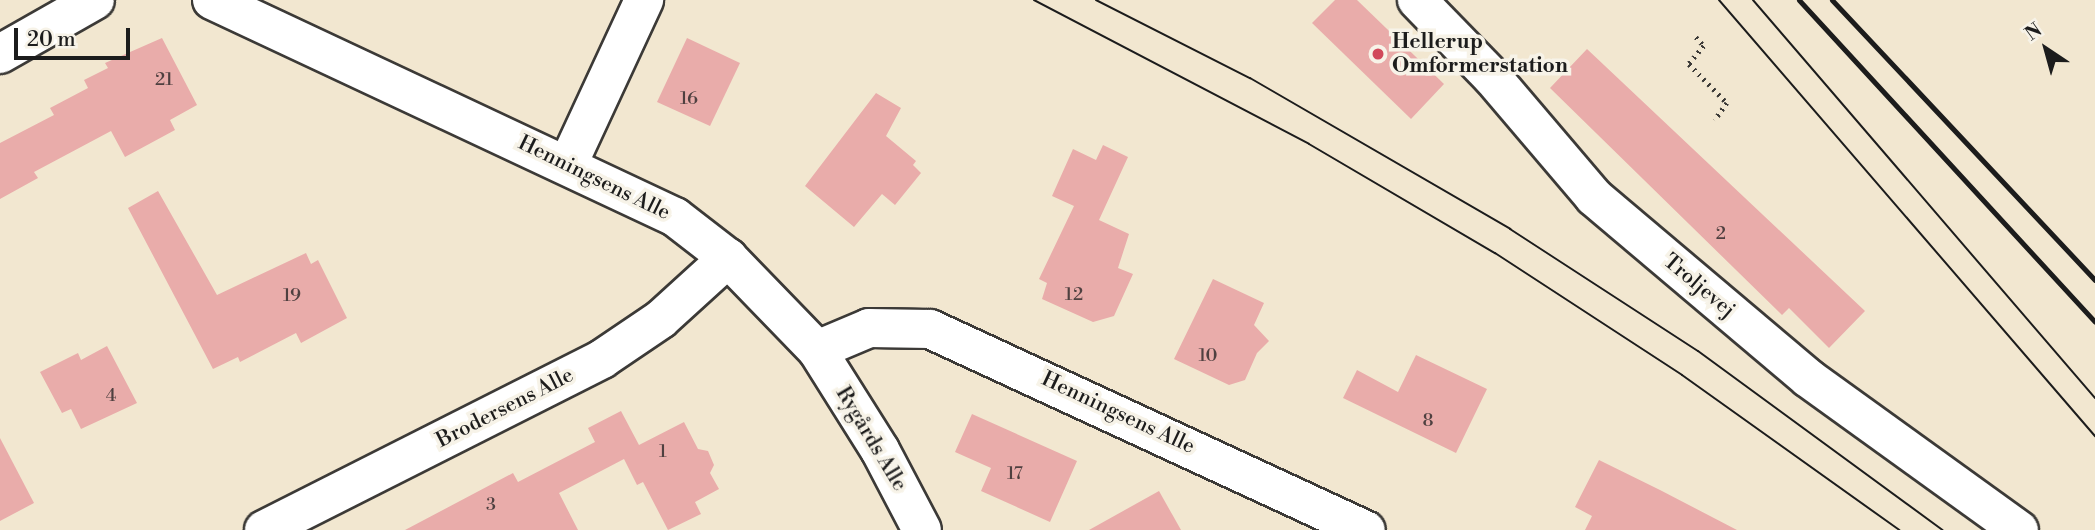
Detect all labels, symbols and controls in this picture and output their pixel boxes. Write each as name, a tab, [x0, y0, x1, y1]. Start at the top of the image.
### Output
scale bar	[18, 14, 133, 58]
north arrow	[2011, 14, 2081, 84]
text: N	[2021, 18, 2047, 46]
text: 20 m	[27, 27, 76, 53]
place label: Hellerup Omformerstation	[1392, 29, 1568, 79]
marker: Hellerup Omformerstation	[1370, 46, 1386, 62]
house number: 21	[155, 69, 173, 91]
house number: 16	[680, 88, 698, 110]
street label: Henningsens Alle	[514, 130, 674, 226]
house number: 2	[1716, 223, 1726, 245]
street label: Troljevej	[1658, 249, 1740, 323]
house number: 12	[1065, 284, 1083, 306]
house number: 19	[283, 285, 301, 307]
house number: 10	[1198, 345, 1218, 367]
street label: Brodersens Alle	[432, 363, 578, 453]
street label: Henningsens Alle	[1037, 366, 1199, 460]
street label: Rygårds Alle	[830, 382, 912, 496]
house number: 4	[106, 385, 116, 407]
house number: 8	[1422, 410, 1434, 432]
house number: 1	[659, 441, 667, 463]
house number: 17	[1007, 463, 1023, 485]
house number: 3	[486, 494, 496, 516]

